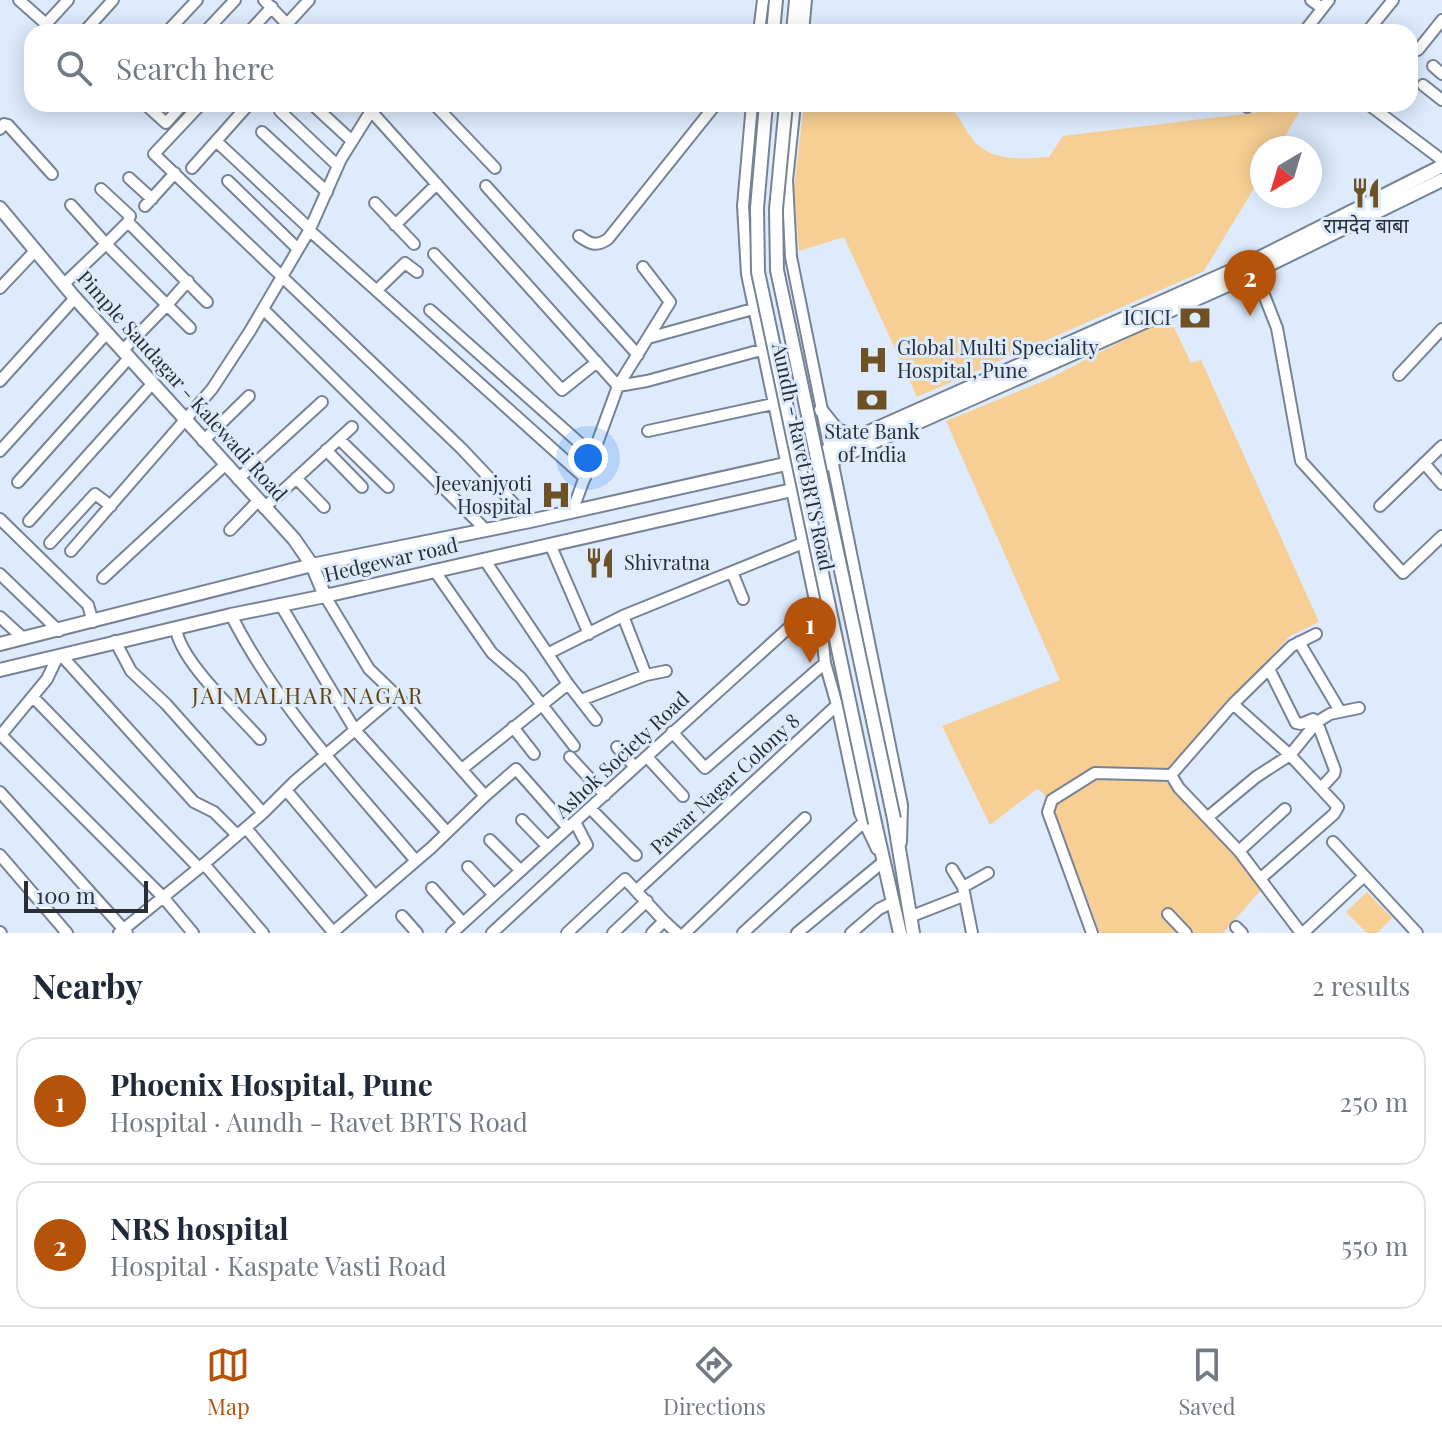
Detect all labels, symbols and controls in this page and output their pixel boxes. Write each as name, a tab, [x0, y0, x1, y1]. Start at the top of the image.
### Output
search box	[24, 24, 1418, 112]
icon: search	[52, 46, 96, 90]
text: Search here	[116, 48, 275, 88]
north arrow	[1250, 136, 1322, 208]
restaurant icon: रामदेव बाबा	[1349, 176, 1383, 210]
place label: रामदेव बाबा	[1323, 211, 1409, 238]
pin: 2	[1224, 250, 1276, 316]
street label: Pimple Saudagar - Kalewadi Road	[72, 264, 294, 507]
bank icon: ICICI	[1178, 301, 1212, 335]
place label: ICICI	[1123, 303, 1171, 330]
place label: Global Multi Speciality Hospital, Pune	[897, 333, 1099, 383]
street label: Aundh - Ravet BRTS Road	[767, 339, 842, 573]
hospital icon: Global Multi Speciality Hospital, Pune	[856, 343, 890, 377]
bank icon: State Bank of India	[855, 383, 889, 417]
place label: State Bank of India	[824, 417, 920, 467]
your location	[568, 438, 608, 478]
place label: Jeevanjyoti Hospital	[434, 469, 532, 519]
hospital icon: Jeevanjyoti Hospital	[539, 478, 573, 512]
street label: Hedgewar road	[321, 530, 461, 587]
restaurant icon: Shivratna	[583, 546, 617, 580]
place label: Shivratna	[624, 548, 710, 575]
pin: 1	[784, 597, 836, 663]
district label: JAI MALHAR NAGAR	[191, 680, 424, 710]
street label: Ashok Society Road	[547, 684, 694, 824]
street label: Pawar Nagar Colony 8	[643, 706, 805, 859]
scale bar	[24, 877, 148, 913]
text: 100 m	[36, 880, 96, 910]
text: Nearby	[32, 962, 143, 1008]
text: 2 results	[1312, 968, 1410, 1003]
text: Phoenix Hospital, Pune	[110, 1064, 433, 1104]
text: 1	[55, 1084, 65, 1119]
text: 250 m	[1340, 1084, 1408, 1119]
text: Hospital · Aundh - Ravet BRTS Road	[110, 1104, 528, 1139]
text: NRS hospital	[110, 1208, 289, 1248]
text: 2	[53, 1228, 67, 1263]
text: 550 m	[1341, 1228, 1408, 1263]
text: Hospital · Kaspate Vasti Road	[110, 1248, 447, 1283]
tab: Map	[206, 1343, 250, 1421]
tab: Directions	[663, 1343, 766, 1421]
tab: Saved	[1178, 1343, 1236, 1421]

